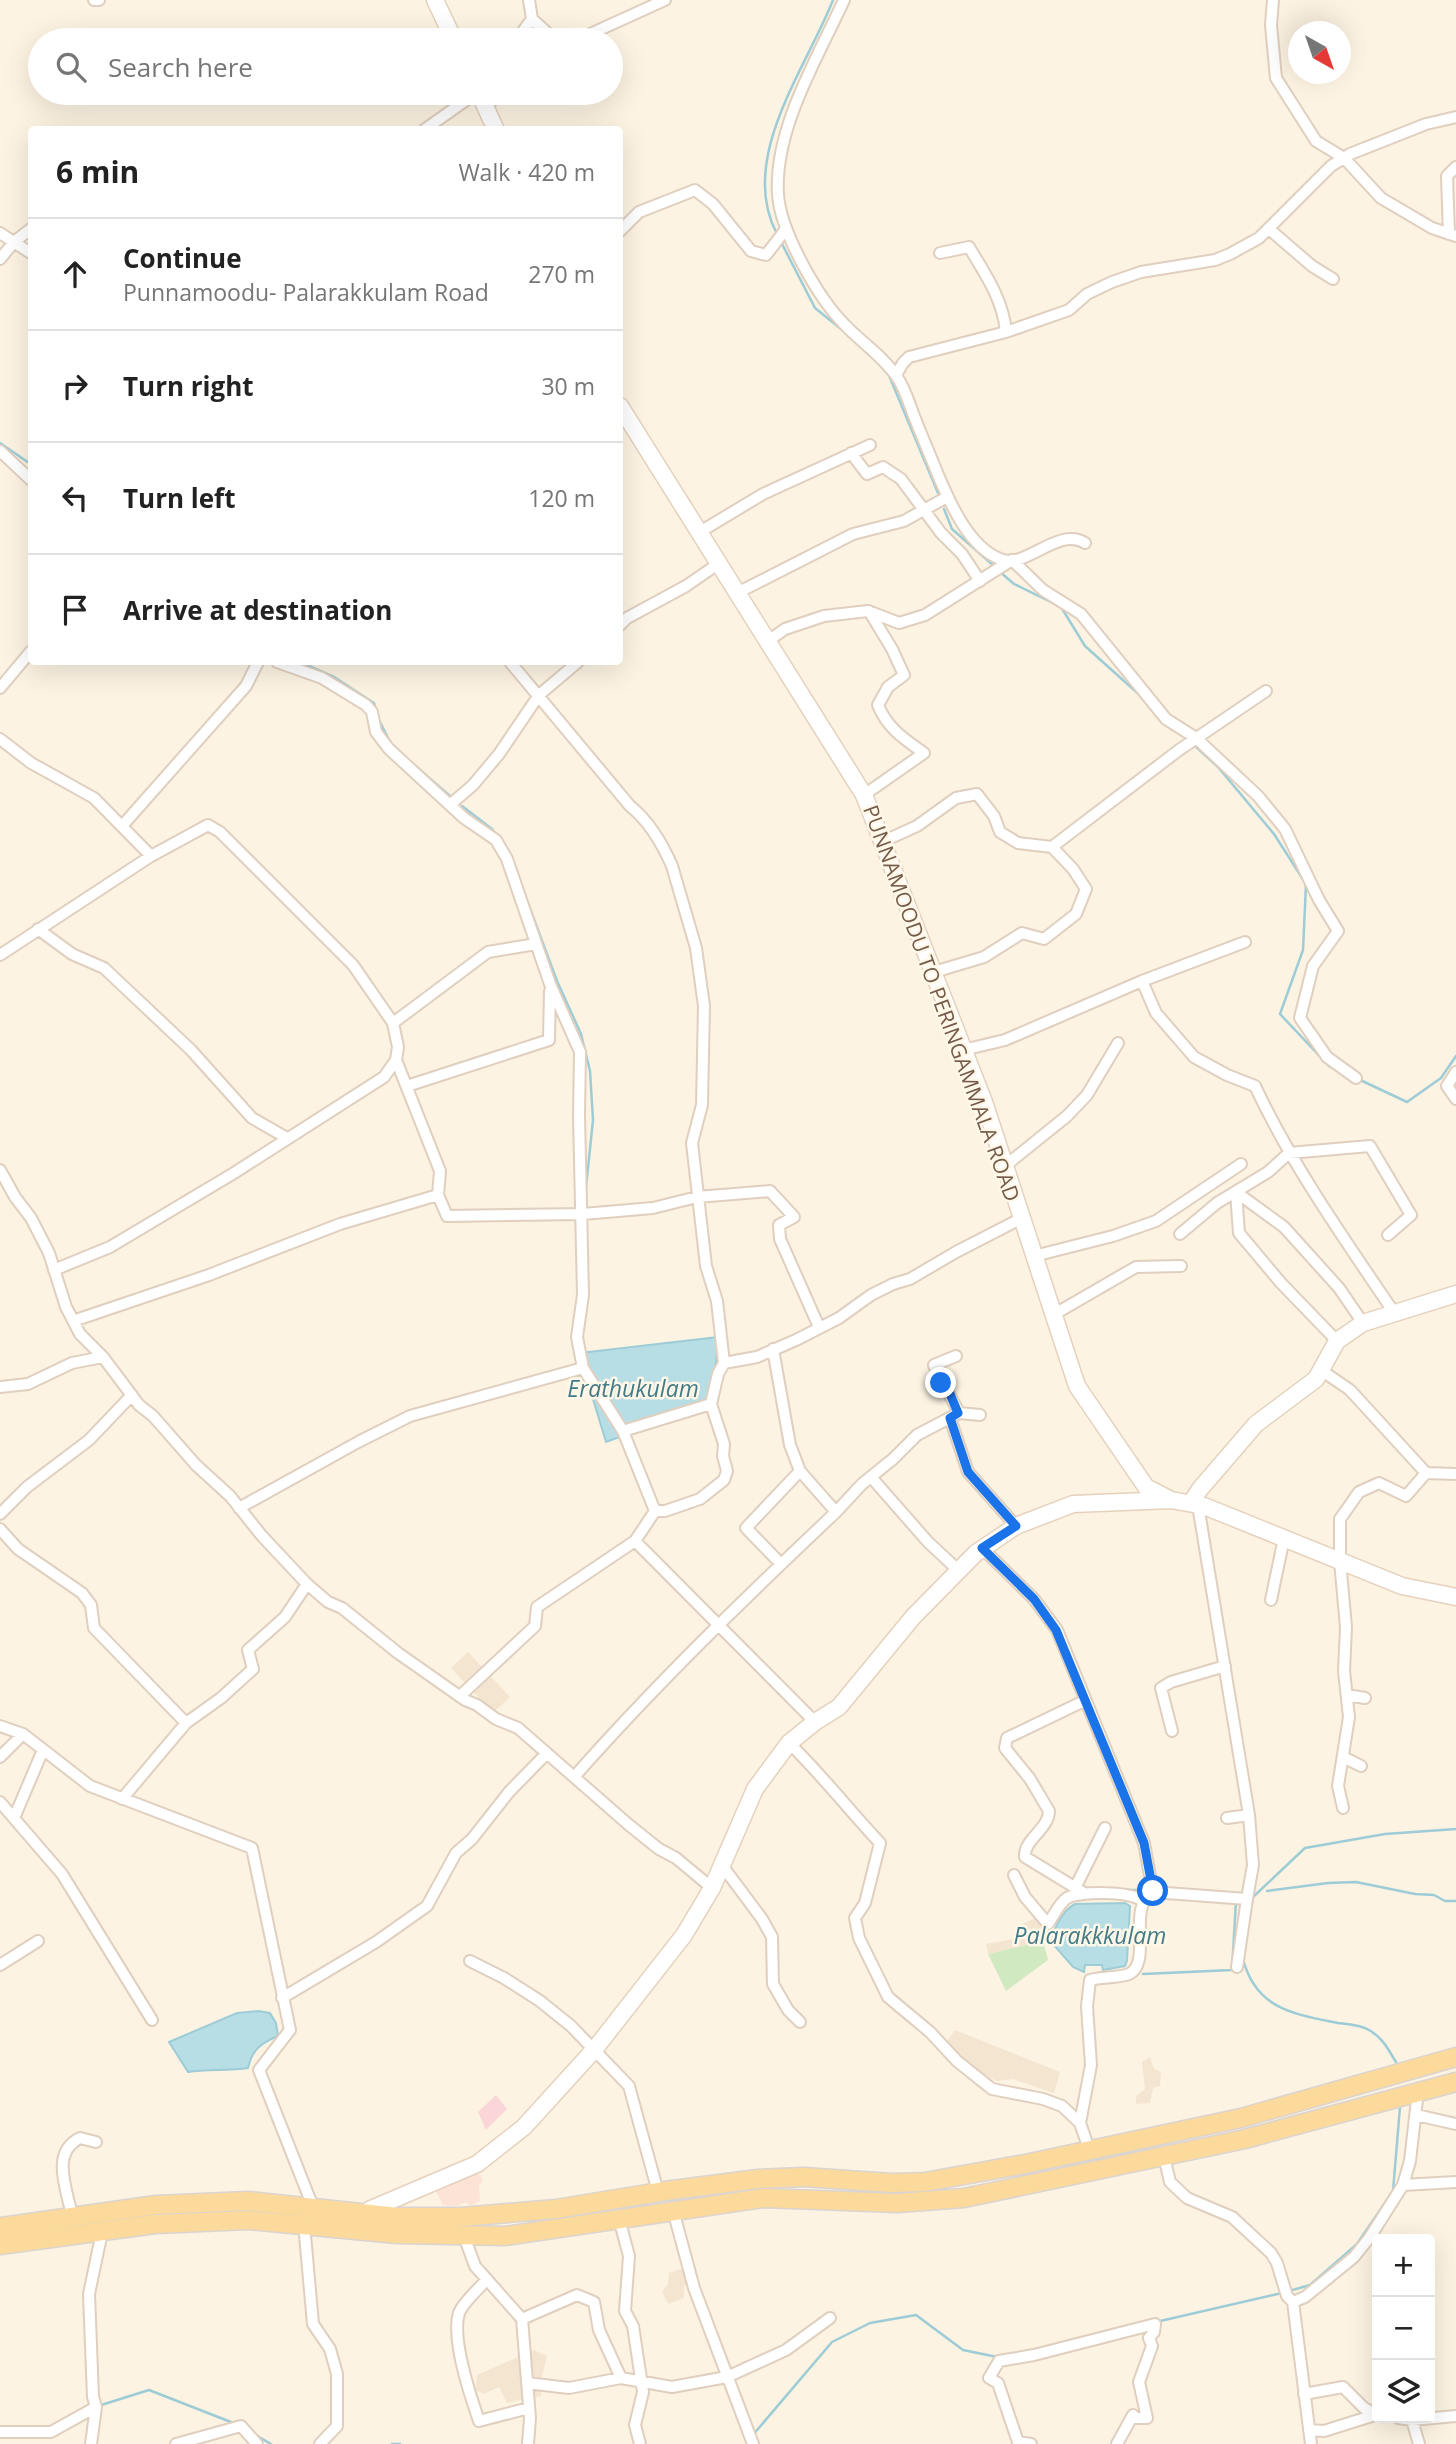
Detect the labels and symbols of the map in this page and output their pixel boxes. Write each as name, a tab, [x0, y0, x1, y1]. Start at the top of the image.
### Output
north arrow	[1288, 21, 1351, 84]
street label: PUNNAMOODU TO PERINGAMMALA ROAD	[857, 801, 1027, 1205]
route end	[925, 1367, 956, 1398]
water label: Erathukulam	[567, 1372, 699, 1404]
route start	[1137, 1875, 1168, 1906]
water label: Palarakkkulam	[1014, 1919, 1166, 1951]

